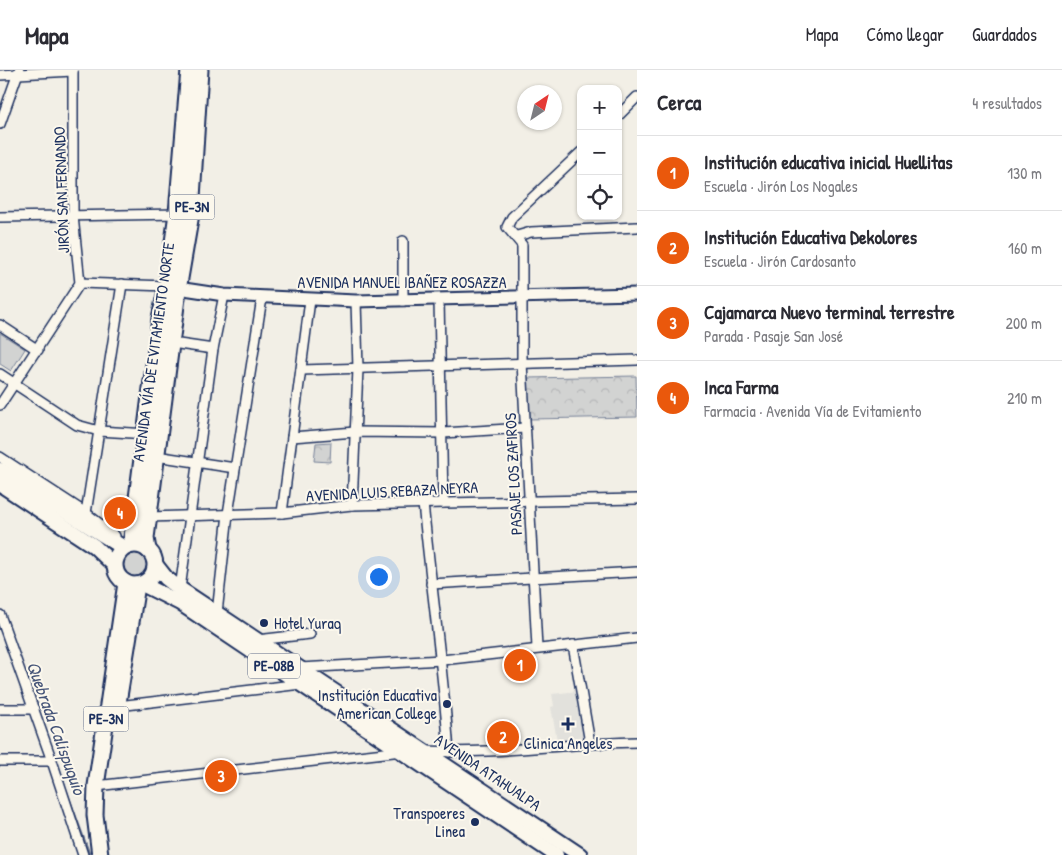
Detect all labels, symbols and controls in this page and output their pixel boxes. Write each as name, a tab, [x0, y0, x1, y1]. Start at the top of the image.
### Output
text: Mapa	[25, 19, 68, 51]
text: Mapa	[806, 22, 838, 47]
text: Cómo llegar	[866, 22, 944, 47]
text: Guardados	[972, 22, 1037, 47]
north arrow	[517, 85, 562, 130]
map controls	[577, 85, 622, 220]
button: +	[577, 85, 622, 130]
text: Cerca	[657, 88, 701, 117]
text: 4 resultados	[972, 92, 1042, 114]
street label: JIRÓN SAN FERNANDO	[48, 126, 74, 254]
button: −	[577, 130, 622, 175]
text: Institución educativa inicial Huellitas	[704, 149, 953, 175]
text: 1	[670, 162, 676, 184]
text: 130 m	[1007, 162, 1042, 184]
button: locate	[577, 175, 622, 220]
text: Escuela · Jirón Los Nogales	[704, 175, 858, 197]
road number: PE-3N	[170, 194, 214, 220]
text: Institución Educativa Dekolores	[704, 224, 917, 250]
text: 2	[669, 237, 677, 259]
text: 160 m	[1008, 237, 1042, 259]
street label: AVENIDA VÍA DE EVITAMIENTO NORTE	[127, 241, 179, 463]
text: Escuela · Jirón Cardosanto	[704, 250, 856, 272]
street label: AVENIDA MANUEL IBAÑEZ ROSAZZA	[298, 271, 507, 293]
text: Cajamarca Nuevo terminal terrestre	[704, 299, 955, 325]
text: 3	[669, 312, 677, 334]
text: 200 m	[1006, 312, 1042, 334]
text: Parada · Pasaje San José	[704, 325, 843, 347]
text: Inca Farma	[704, 374, 779, 400]
text: 4	[670, 387, 676, 409]
text: 210 m	[1007, 387, 1042, 409]
text: Farmacia · Avenida Vía de Evitamiento	[704, 400, 921, 422]
street label: PASAJE LOS ZAFIROS	[499, 412, 527, 536]
street label: AVENIDA LUIS REBAZA NEYRA	[305, 475, 479, 506]
pin: 4	[104, 494, 136, 532]
your location	[366, 564, 392, 590]
place label: Hotel Yuraq	[274, 612, 341, 634]
marker: Hotel Yuraq	[258, 617, 270, 629]
pin: 1	[504, 646, 536, 684]
road number: PE-08B	[248, 654, 300, 678]
water label: Quebrada Calispuquio	[21, 658, 93, 800]
place label: Institución Educativa American College	[318, 684, 438, 724]
marker: Institución Educativa American College	[441, 698, 453, 710]
road number: PE-3N	[84, 706, 128, 732]
marker: Clinica Angeles	[561, 717, 575, 731]
pin: 2	[487, 718, 519, 756]
street label: AVENIDA ATAHUALPA	[430, 728, 546, 816]
place label: Clinica Angeles	[524, 732, 612, 754]
pin: 3	[205, 757, 237, 795]
place label: Transpoeres Linea	[393, 802, 465, 842]
marker: Transpoeres Linea	[469, 816, 481, 828]

